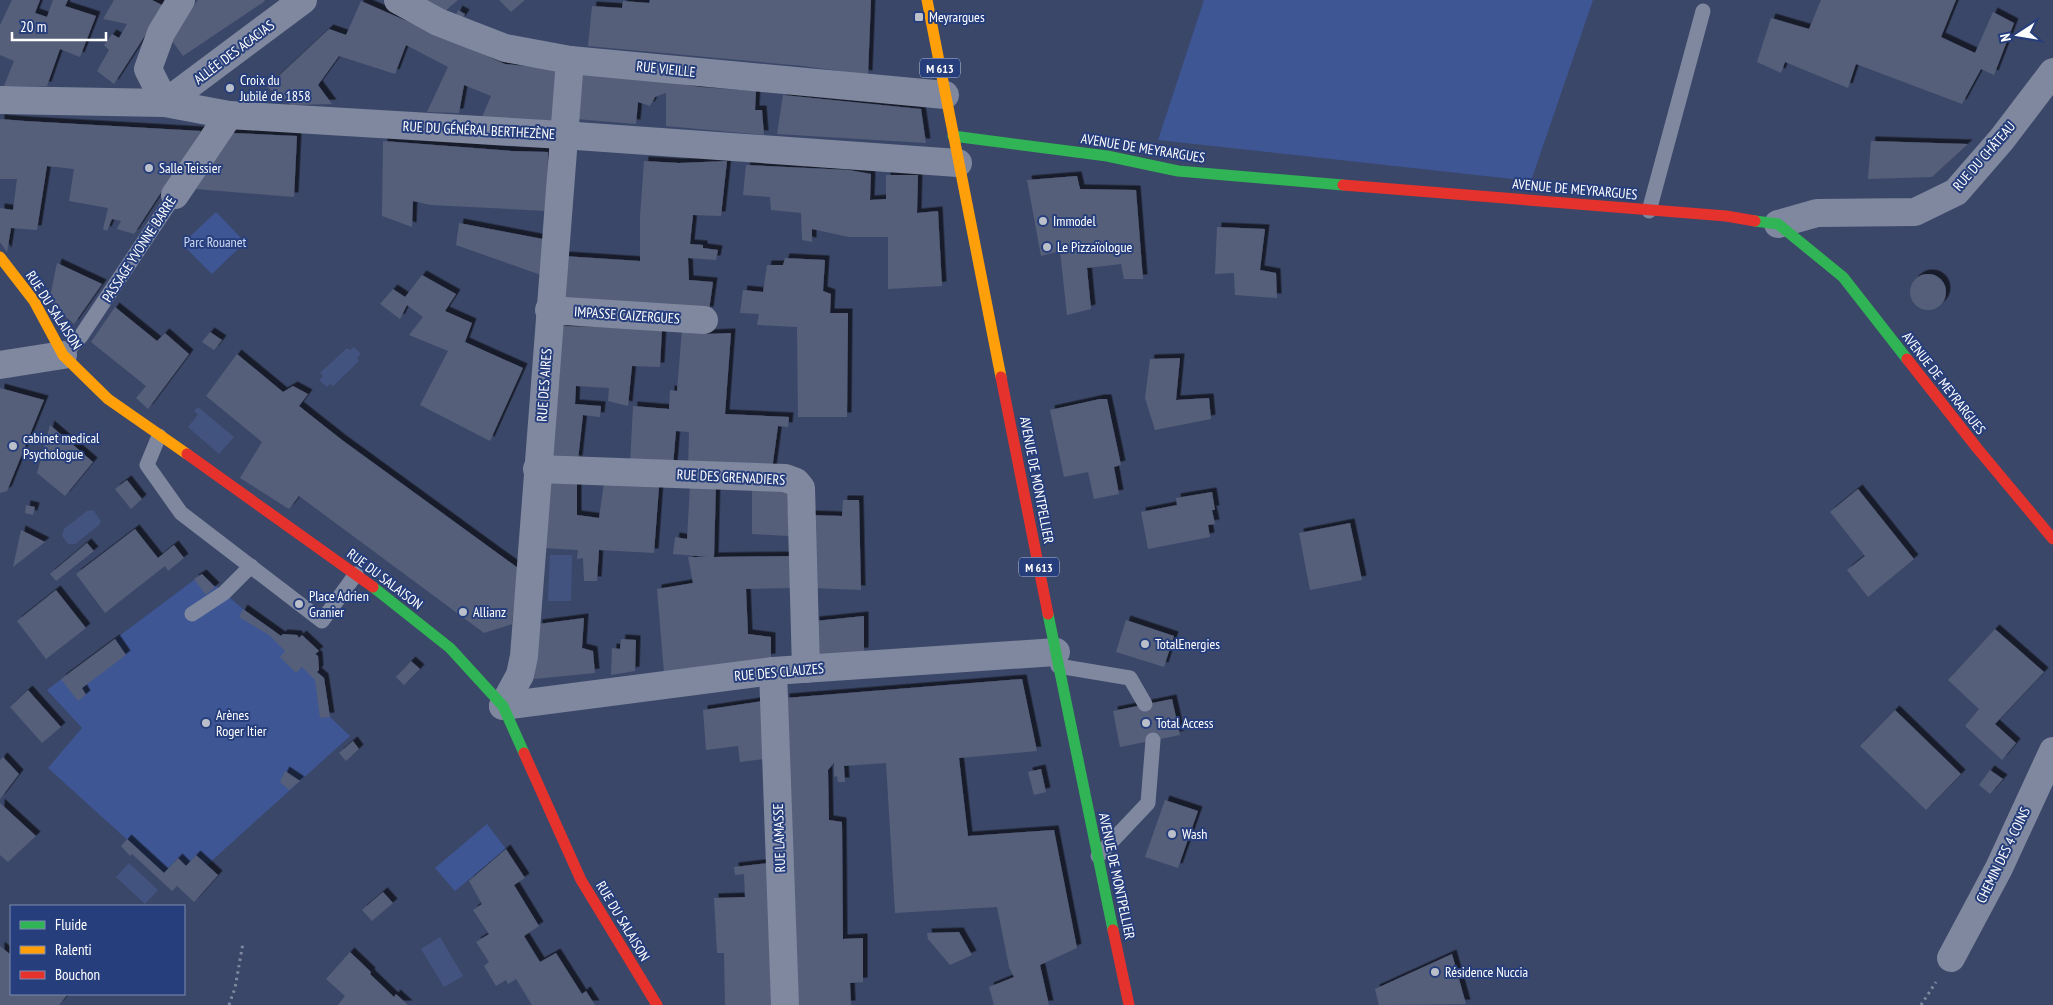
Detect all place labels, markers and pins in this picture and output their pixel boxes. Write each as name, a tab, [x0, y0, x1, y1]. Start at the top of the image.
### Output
place label: Meyrargues	[929, 8, 985, 26]
marker: Meyrargues	[913, 11, 925, 23]
place label: Croix du Jubilé de 1858	[239, 71, 311, 105]
marker: Croix du Jubilé de 1858	[224, 82, 236, 94]
place label: Salle Teissier	[159, 159, 221, 177]
marker: Salle Teissier	[143, 162, 155, 174]
place label: Immodel	[1053, 212, 1096, 230]
marker: Immodel	[1037, 215, 1049, 227]
place label: Le Pizzaïologue	[1057, 238, 1132, 256]
marker: Le Pizzaïologue	[1041, 241, 1053, 253]
place label: cabinet medical Psychologue	[23, 429, 100, 463]
marker: cabinet medical Psychologue	[7, 440, 19, 452]
place label: Place Adrien Granier	[309, 587, 369, 621]
marker: Place Adrien Granier	[293, 598, 305, 610]
place label: Allianz	[473, 603, 506, 621]
marker: Allianz	[457, 606, 469, 618]
place label: TotalEnergies	[1155, 635, 1220, 653]
marker: TotalEnergies	[1139, 638, 1151, 650]
place label: Arènes Roger Itier	[216, 706, 267, 740]
place label: Total Access	[1156, 714, 1214, 732]
marker: Arènes Roger Itier	[200, 717, 212, 729]
marker: Total Access	[1140, 717, 1152, 729]
place label: Wash	[1182, 825, 1207, 843]
marker: Wash	[1166, 828, 1178, 840]
place label: Résidence Nuccia	[1445, 963, 1528, 981]
marker: Résidence Nuccia	[1429, 966, 1441, 978]

